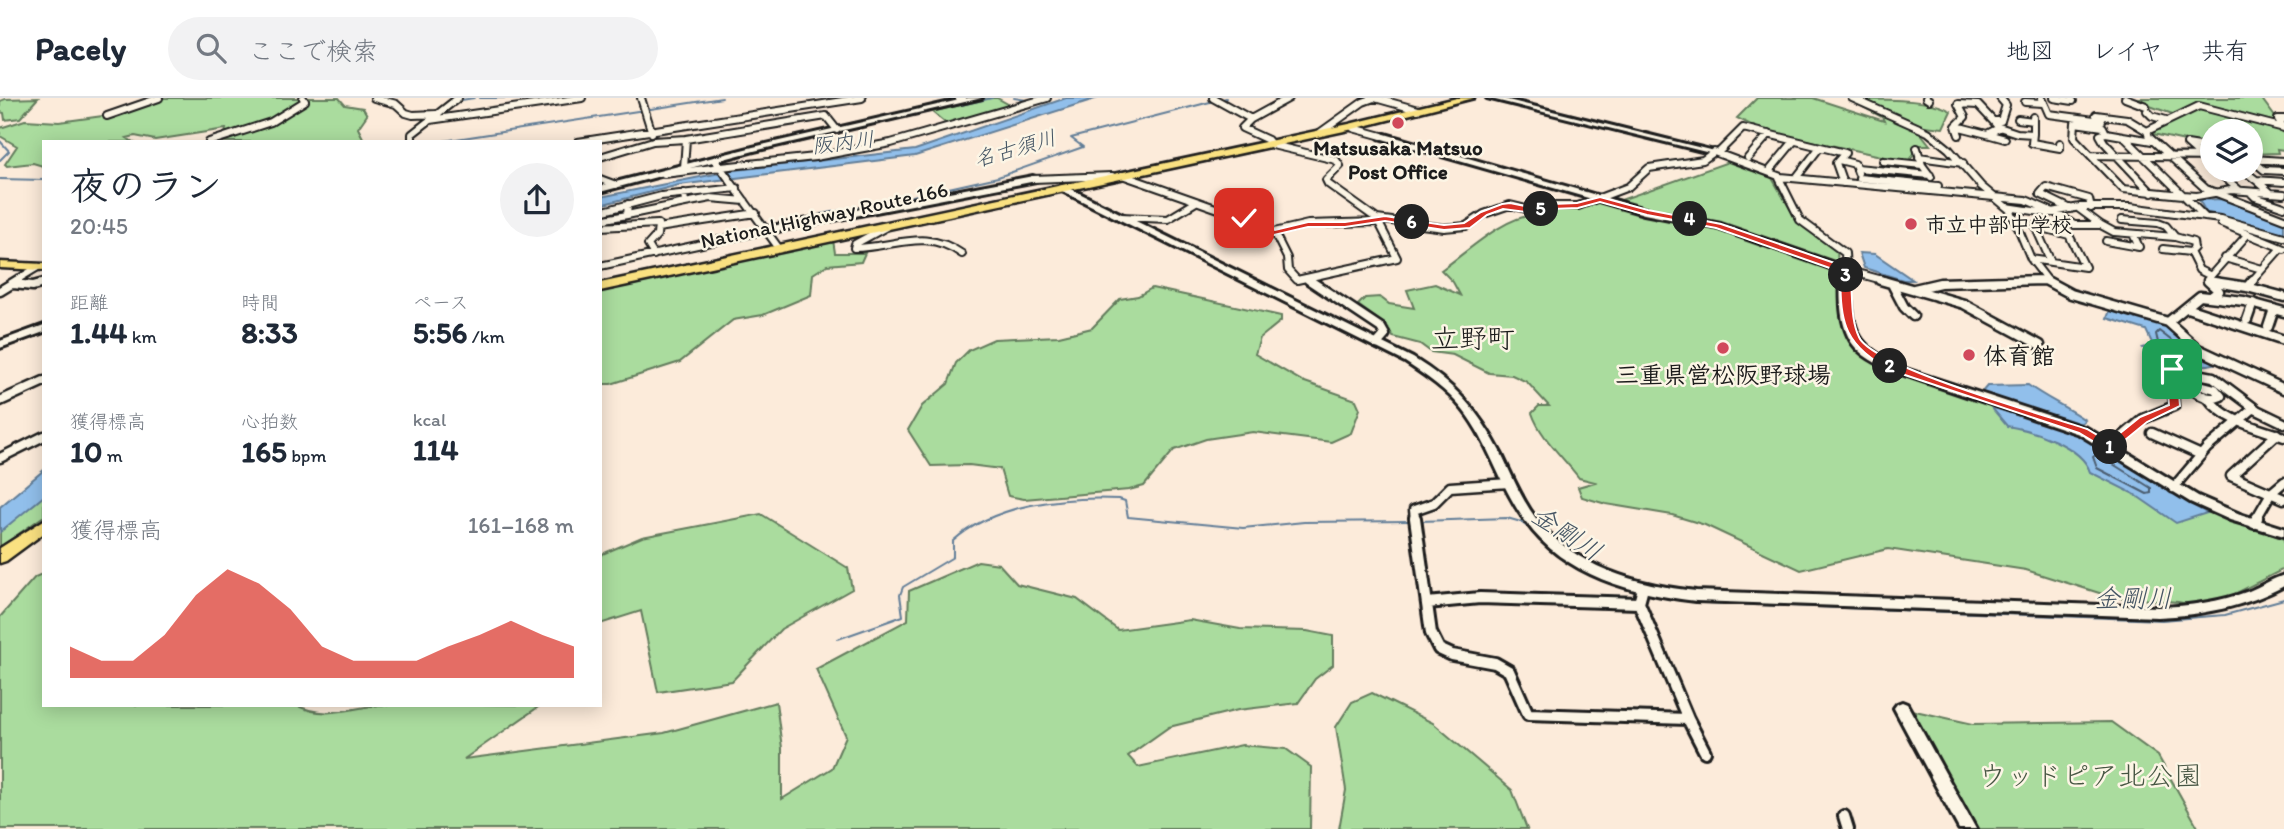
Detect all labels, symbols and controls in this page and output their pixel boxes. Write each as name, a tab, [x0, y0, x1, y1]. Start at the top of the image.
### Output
search box	[168, 17, 658, 80]
text: Pacely	[35, 29, 126, 68]
icon: search	[192, 29, 230, 67]
text: ここで検索	[248, 35, 378, 67]
text: 地図	[2006, 36, 2054, 65]
text: レイヤ	[2092, 36, 2163, 65]
text: 共有	[2201, 36, 2249, 65]
marker: Matsusaka Matsuo Post Office	[1390, 115, 1406, 131]
map controls	[2200, 119, 2263, 182]
button: layers	[2200, 119, 2263, 182]
water label: 名古須川	[971, 124, 1059, 172]
water label: 阪内川	[810, 126, 876, 158]
place label: Matsusaka Matsuo Post Office	[1313, 135, 1483, 184]
text: 夜のラン	[70, 163, 222, 209]
button: share	[500, 163, 574, 237]
street label: National Highway Route 166	[698, 177, 950, 253]
pin	[1214, 188, 1274, 248]
pin: 5	[1524, 192, 1558, 226]
text: 5	[1536, 197, 1545, 220]
icon: check	[1225, 199, 1263, 237]
pin: 4	[1672, 202, 1708, 236]
pin: 6	[1394, 204, 1430, 240]
text: 4	[1684, 207, 1695, 230]
text: 6	[1406, 210, 1417, 233]
text: 20:45	[70, 212, 128, 240]
place label: 市立中部中学校	[1925, 212, 2072, 237]
marker: 市立中部中学校	[1903, 216, 1919, 232]
pin: 3	[1828, 258, 1864, 292]
text: 3	[1840, 263, 1851, 286]
text: 距離	[70, 291, 108, 314]
text: 時間	[241, 291, 279, 314]
text: ペース	[413, 291, 469, 314]
text: 1.44	[70, 314, 127, 351]
text: 8:33	[241, 314, 298, 351]
text: 5:56	[413, 314, 467, 351]
district label: 立野町	[1431, 321, 1515, 355]
text: km	[127, 325, 157, 348]
text: /km	[467, 325, 505, 348]
pin	[2142, 339, 2202, 399]
marker: 三重県営松阪野球場	[1715, 340, 1731, 356]
place label: 体育館	[1983, 341, 2055, 370]
marker: 体育館	[1961, 347, 1977, 363]
pin: 2	[1872, 348, 1908, 384]
icon: arrive	[2153, 350, 2191, 388]
text: 2	[1885, 354, 1895, 377]
place label: 三重県営松阪野球場	[1615, 360, 1831, 389]
text: kcal	[413, 408, 446, 431]
text: 獲得標高	[70, 410, 146, 433]
text: 心拍数	[241, 410, 298, 433]
pin: 1	[2092, 430, 2128, 464]
text: 114	[413, 431, 459, 468]
text: 10	[70, 433, 102, 470]
text: 165	[241, 433, 287, 470]
text: 1	[2105, 435, 2114, 458]
text: m	[102, 444, 123, 467]
text: bpm	[287, 444, 326, 467]
water label: 金剛川	[1526, 498, 1608, 568]
text: 161–168 m	[468, 511, 574, 539]
text: 獲得標高	[70, 516, 162, 544]
water label: 金剛川	[2094, 582, 2172, 614]
park label: ウッドピア北公園	[1978, 758, 2202, 792]

